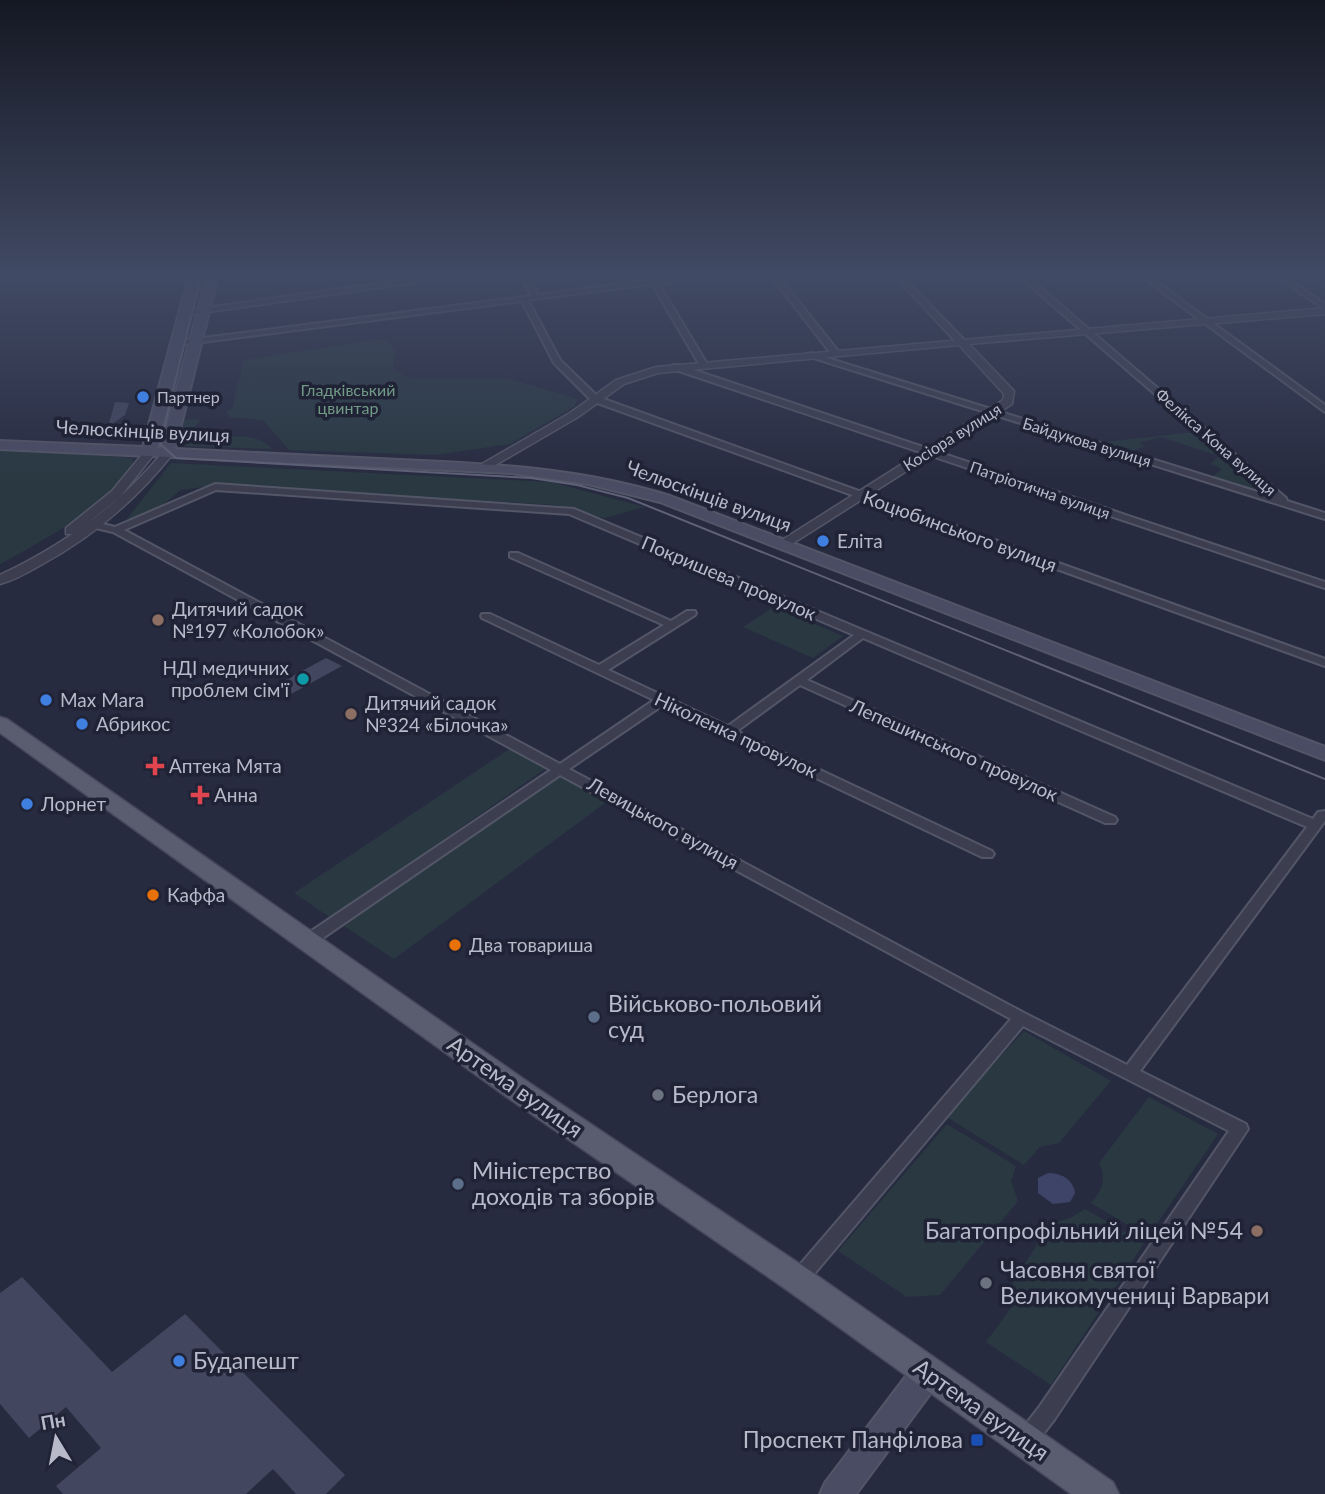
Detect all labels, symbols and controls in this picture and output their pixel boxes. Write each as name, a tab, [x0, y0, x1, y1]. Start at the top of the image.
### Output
park label: Гладківський цвинтар	[301, 380, 395, 417]
street label: Фелікса Кона вулиця	[1152, 384, 1280, 499]
place label: Партнер	[157, 387, 220, 406]
marker: Партнер	[135, 389, 151, 405]
street label: Косіора вулиця	[899, 399, 1004, 474]
street label: Байдукова вулиця	[1021, 413, 1154, 470]
street label: Челюскінців вулиця	[56, 414, 230, 447]
street label: Челюскінців вулиця	[624, 455, 795, 536]
street label: Патріотична вулиця	[968, 457, 1113, 522]
street label: Коцюбинського вулиця	[860, 485, 1060, 576]
place label: Еліта	[837, 529, 883, 552]
street label: Покришева провулок	[639, 530, 820, 625]
marker: Еліта	[815, 533, 831, 549]
place label: Дитячий садок №197 «Колобок»	[172, 597, 324, 642]
marker: Дитячий садок №197 «Колобок»	[150, 612, 166, 628]
place label: НДІ медичних проблем сім'ї	[162, 656, 290, 701]
marker: НДІ медичних проблем сім'ї	[295, 671, 311, 687]
street label: Ніколенка провулок	[651, 687, 821, 782]
place label: Max Mara	[60, 688, 144, 711]
place label: Дитячий садок №324 «Білочка»	[365, 691, 508, 736]
marker: Max Mara	[38, 692, 54, 708]
street label: Лепешинського провулок	[846, 693, 1062, 806]
marker: Дитячий садок №324 «Білочка»	[343, 706, 359, 722]
place label: Абрикос	[96, 712, 170, 735]
marker: Абрикос	[74, 716, 90, 732]
place label: Аптека Мята	[169, 754, 282, 777]
marker: Аптека Мята	[147, 758, 163, 774]
street label: Левицького вулиця	[583, 771, 743, 874]
place label: Анна	[214, 783, 258, 806]
marker: Анна	[192, 787, 208, 803]
place label: Лорнет	[40, 792, 106, 815]
marker: Лорнет	[19, 796, 35, 812]
place label: Каффа	[167, 883, 225, 906]
marker: Каффа	[145, 887, 161, 903]
place label: Два товариша	[469, 933, 593, 956]
marker: Два товариша	[447, 937, 463, 953]
place label: Військово-польовий суд	[608, 989, 822, 1043]
marker: Військово-польовий суд	[586, 1009, 602, 1025]
street label: Артема вулиця	[443, 1029, 589, 1143]
place label: Берлога	[672, 1080, 758, 1108]
marker: Берлога	[650, 1087, 666, 1103]
place label: Міністерство доходів та зборів	[472, 1156, 655, 1210]
marker: Міністерство доходів та зборів	[450, 1176, 466, 1192]
place label: Багатопрофільний ліцей №54	[925, 1216, 1243, 1244]
marker: Багатопрофільний ліцей №54	[1249, 1223, 1265, 1239]
place label: Часовня святої Великомучениці Варвари	[1000, 1255, 1270, 1309]
marker: Часовня святої Великомучениці Варвари	[978, 1275, 994, 1291]
place label: Будапешт	[193, 1346, 299, 1374]
street label: Артема вулиця	[909, 1352, 1055, 1466]
marker: Будапешт	[171, 1353, 187, 1369]
north arrow	[21, 1403, 91, 1473]
text: Пн	[39, 1407, 67, 1434]
place label: Проспект Панфілова	[743, 1425, 963, 1453]
marker: Проспект Панфілова	[969, 1432, 985, 1448]

